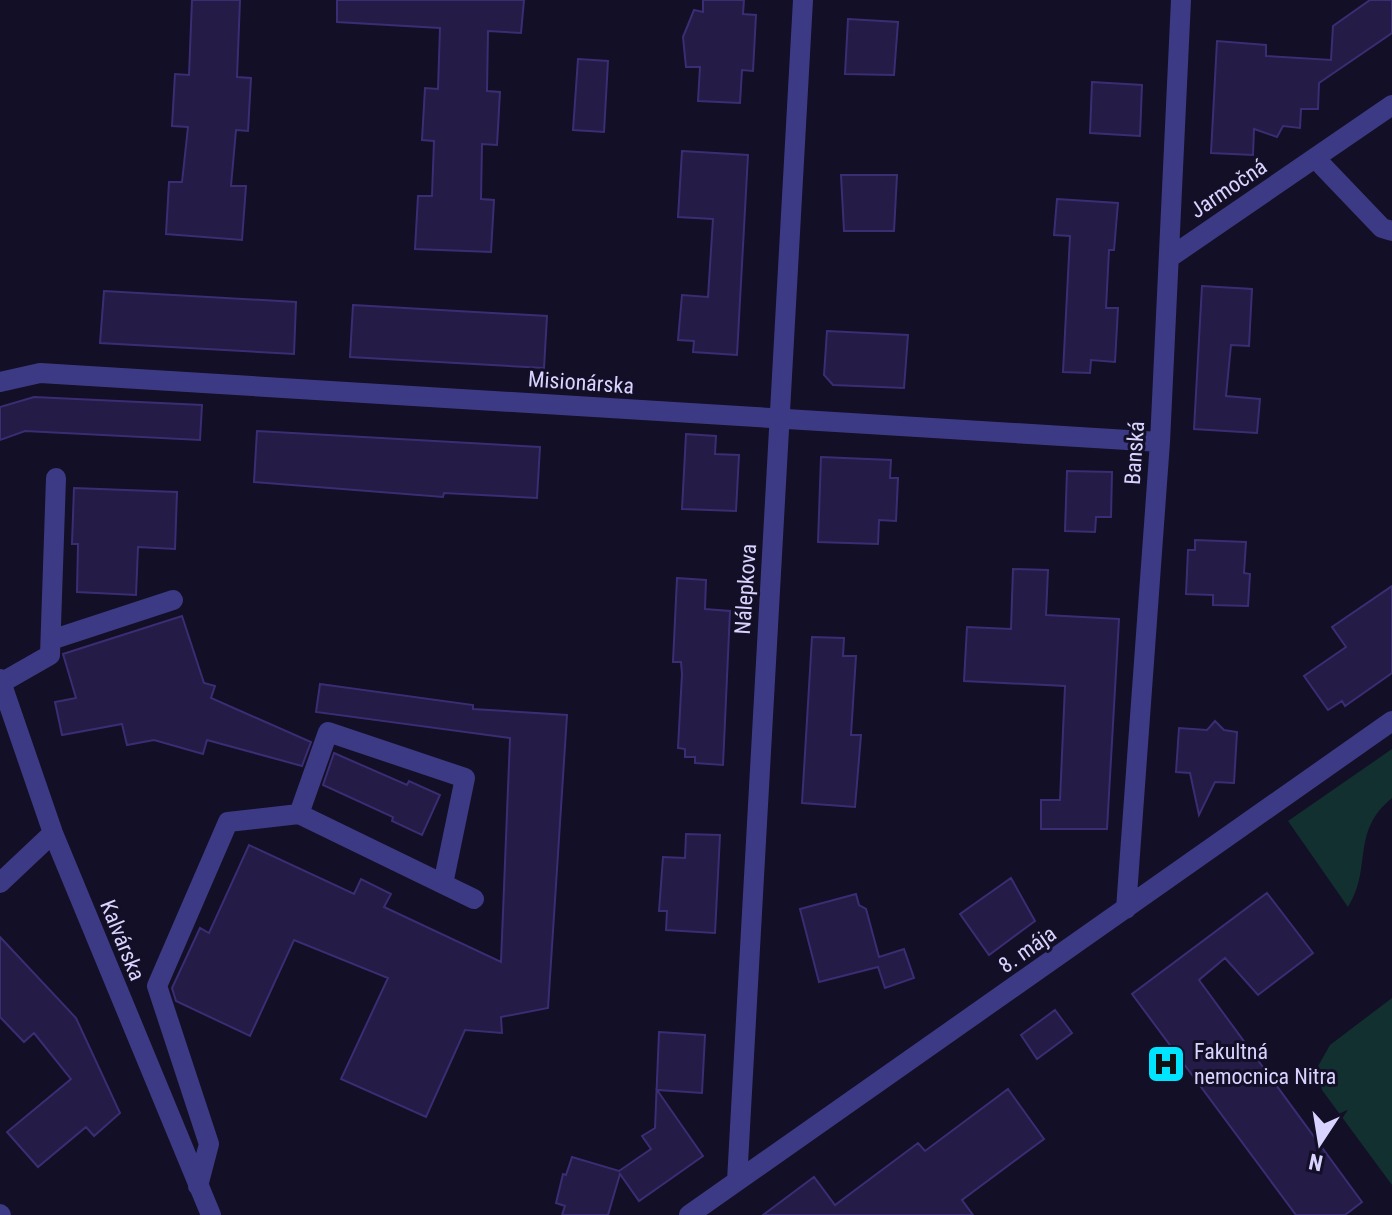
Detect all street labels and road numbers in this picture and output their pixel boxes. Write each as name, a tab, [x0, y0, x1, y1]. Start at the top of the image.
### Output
street label: Jarmočná	[1185, 154, 1271, 223]
street label: Misionárska	[527, 366, 635, 399]
street label: Banská	[1120, 420, 1149, 486]
street label: Nálepkova	[730, 543, 761, 635]
street label: Kalvárska	[95, 896, 150, 984]
street label: 8. mája	[994, 921, 1061, 978]

